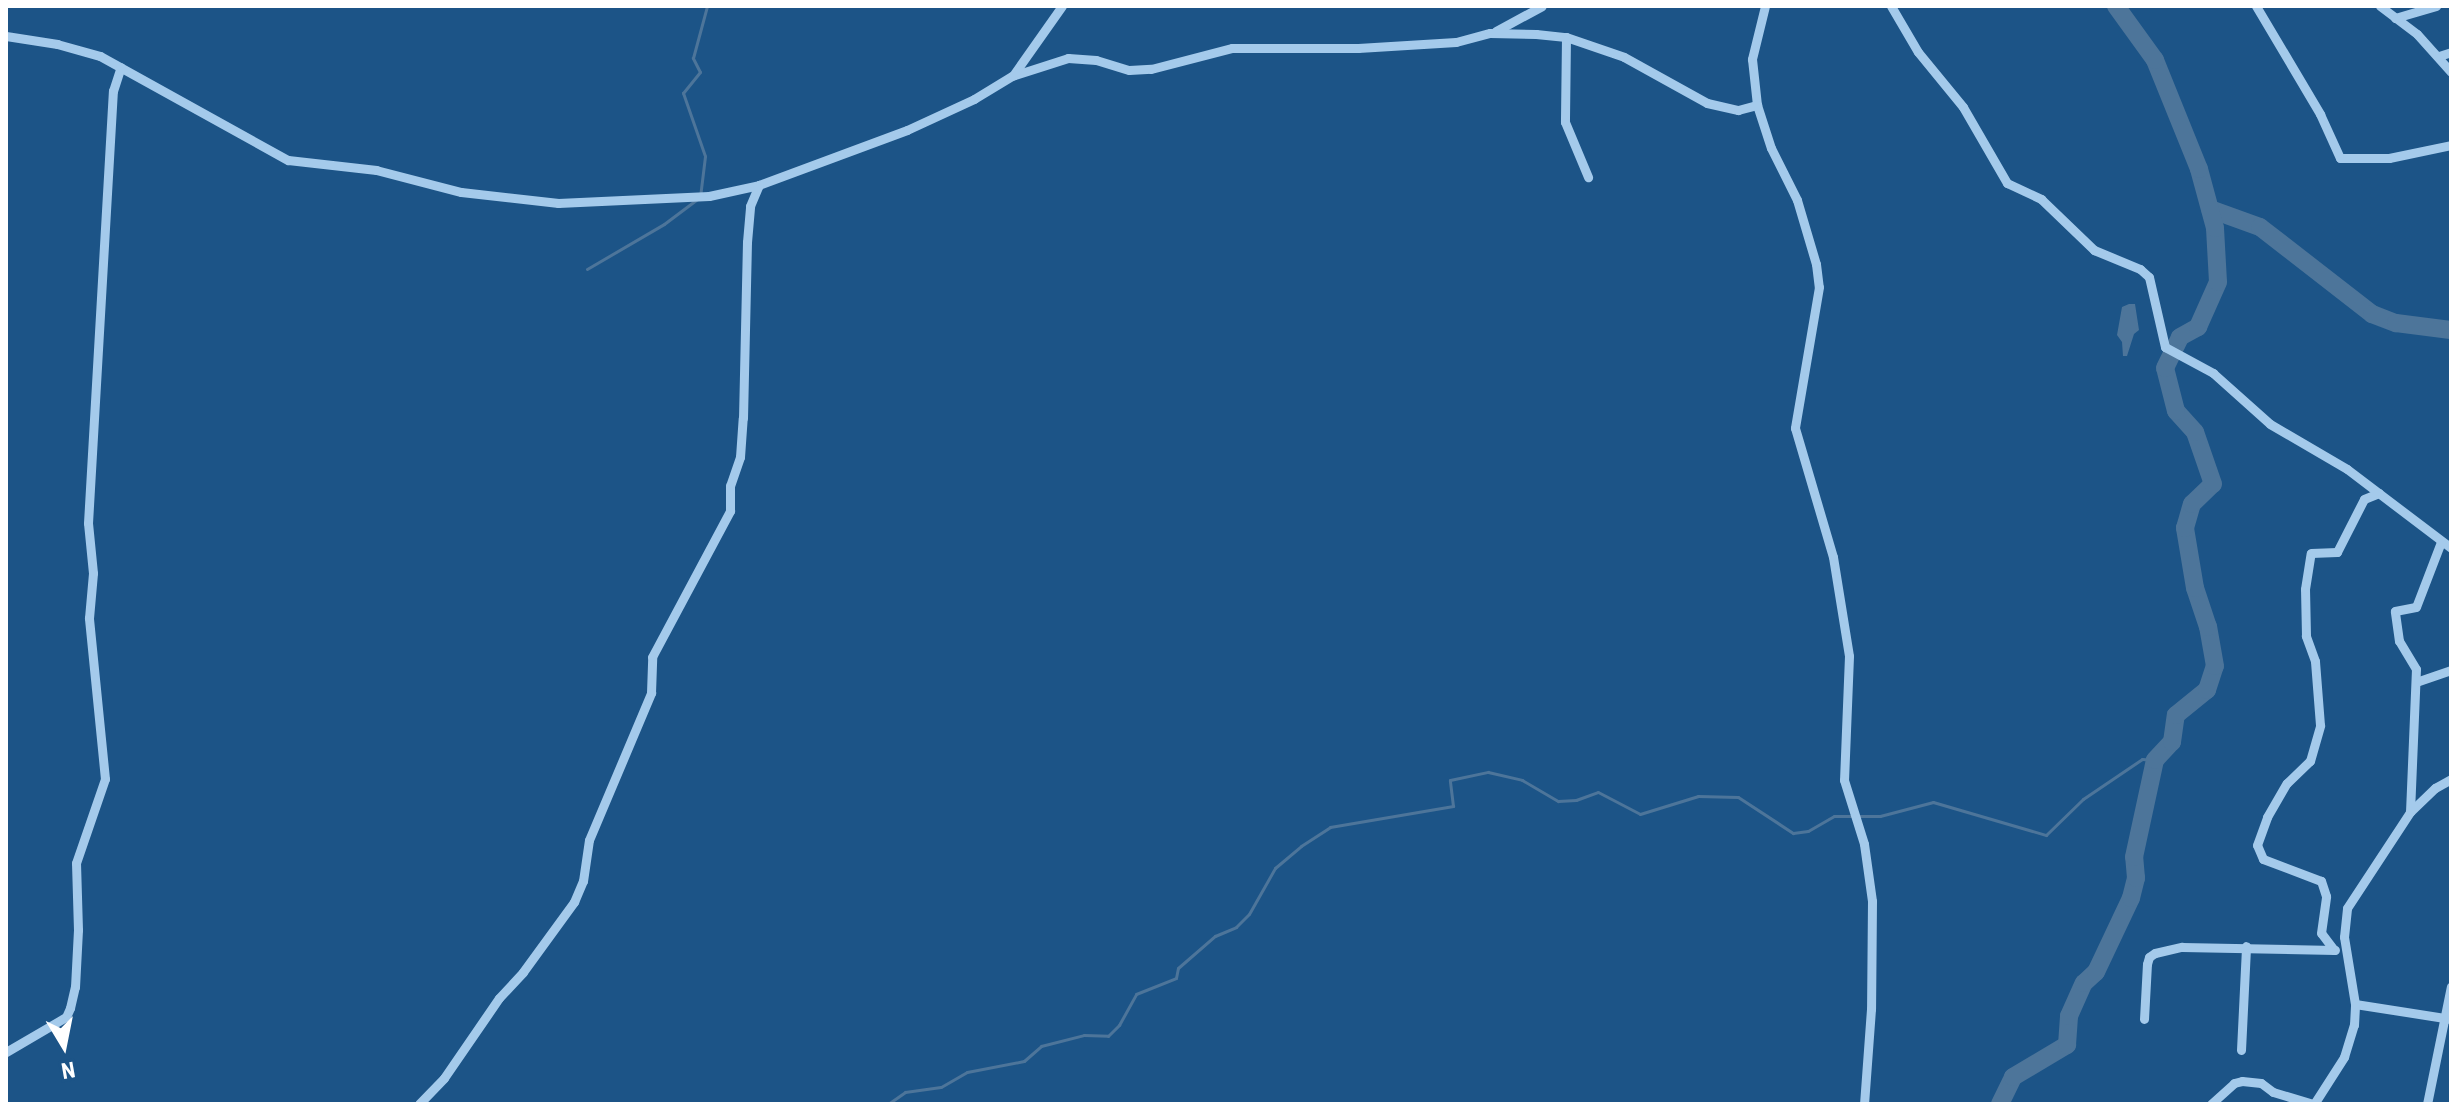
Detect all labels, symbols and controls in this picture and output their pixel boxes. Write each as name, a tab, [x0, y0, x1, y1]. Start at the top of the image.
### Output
north arrow	[24, 1006, 104, 1086]
text: N	[59, 1057, 77, 1084]

